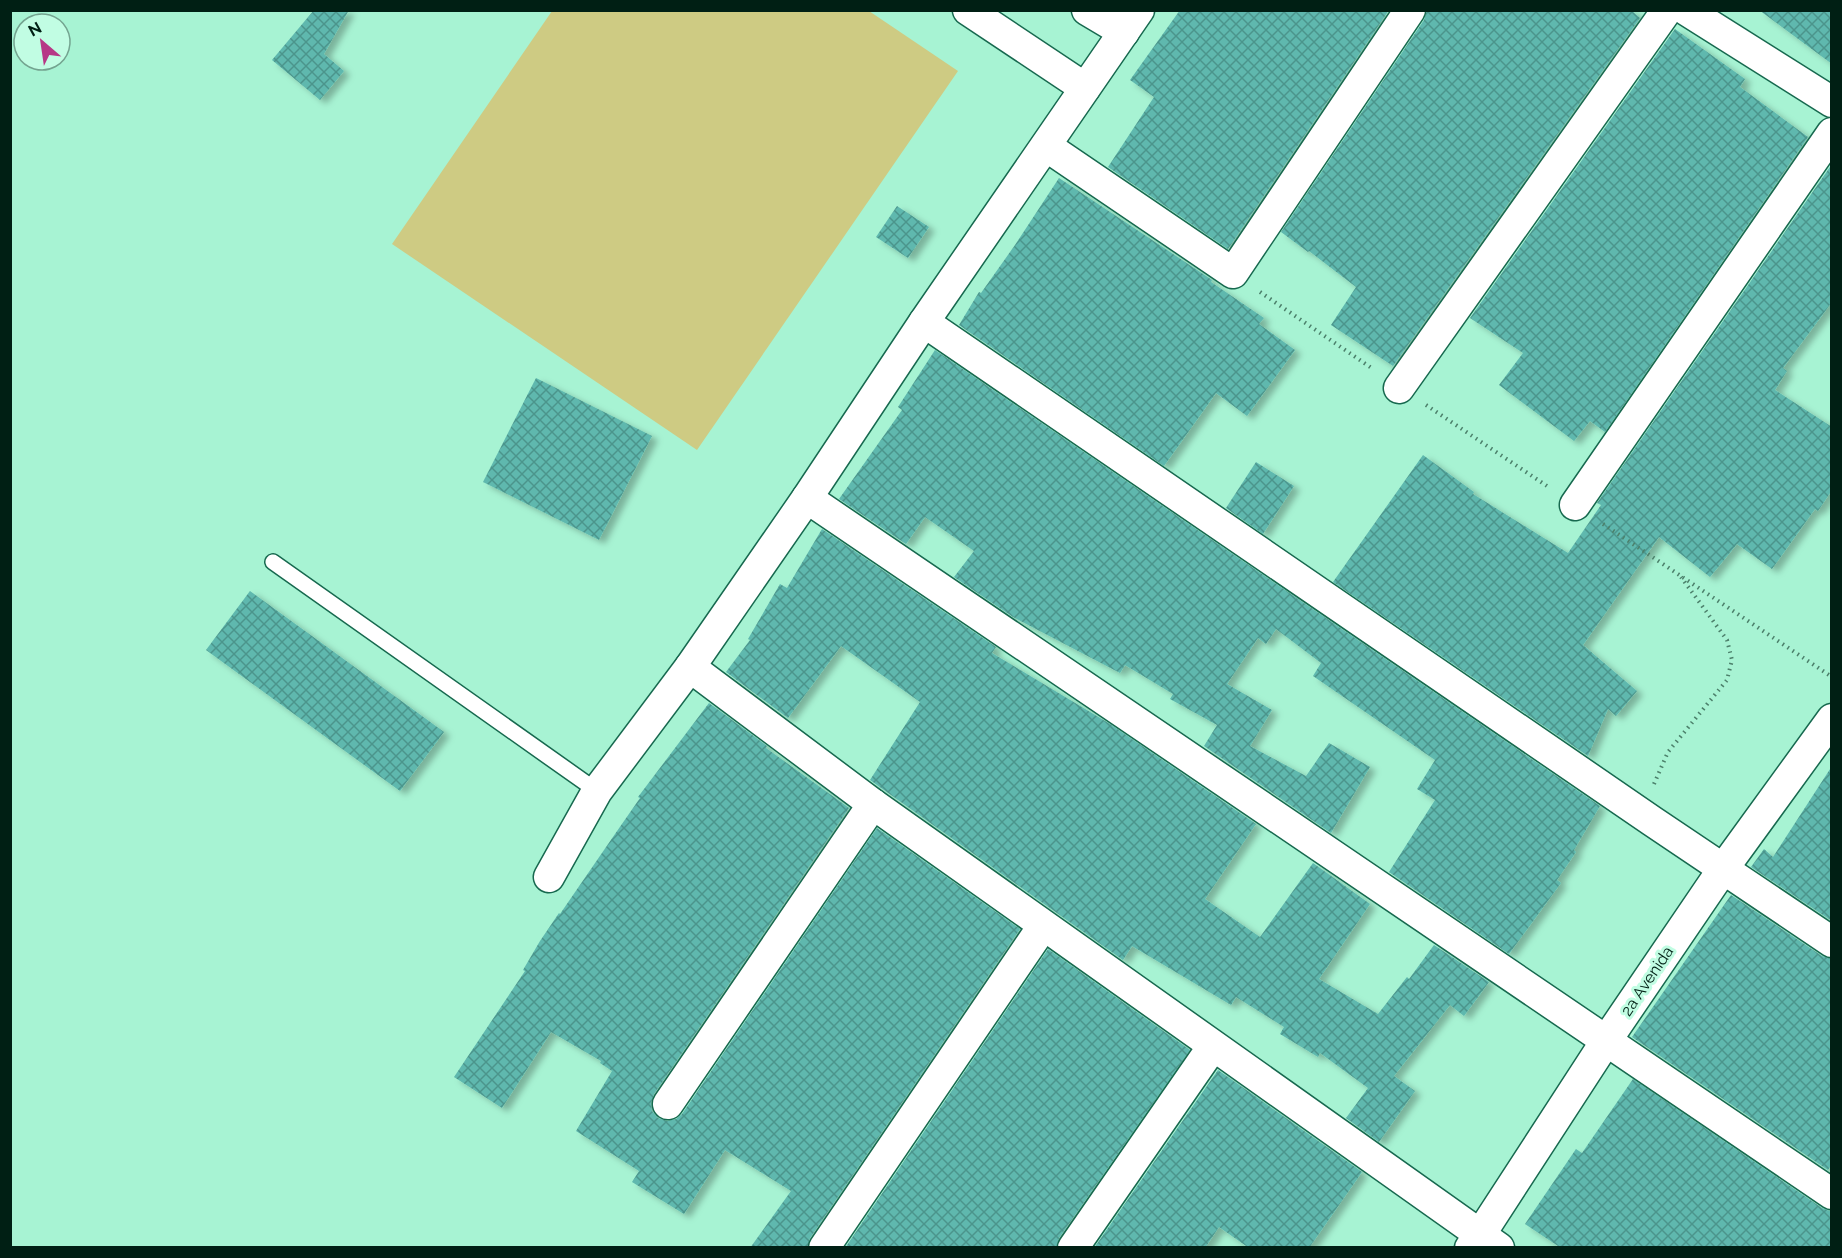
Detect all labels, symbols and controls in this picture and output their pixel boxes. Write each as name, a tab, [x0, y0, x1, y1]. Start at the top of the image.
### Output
north arrow	[12, 12, 72, 72]
text: N	[25, 18, 45, 41]
street label: 2a Avenida	[1617, 943, 1677, 1019]

